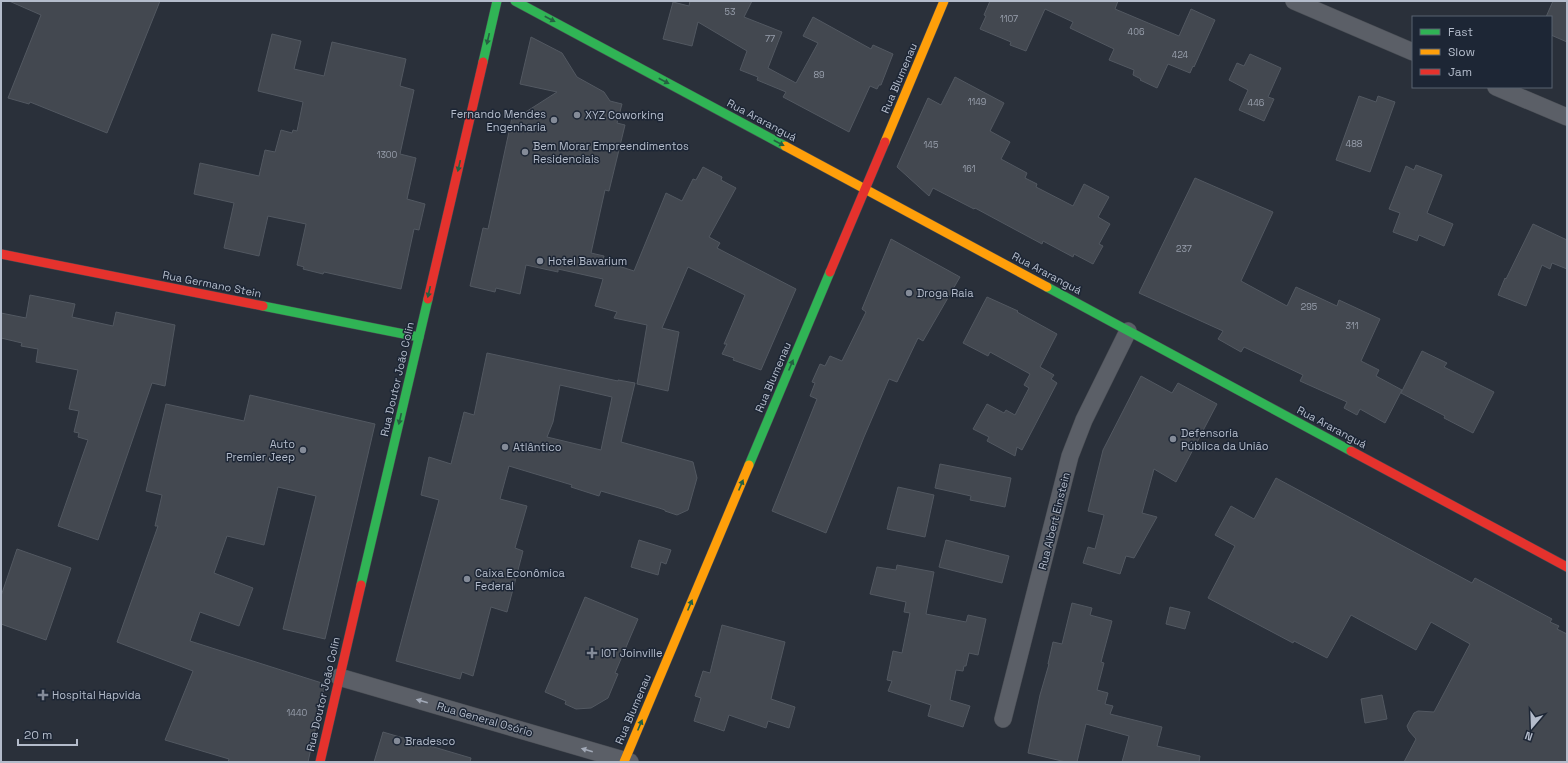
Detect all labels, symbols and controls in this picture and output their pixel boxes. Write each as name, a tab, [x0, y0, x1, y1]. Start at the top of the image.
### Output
house number: 53	[725, 6, 735, 18]
house number: 1107	[1000, 13, 1018, 25]
one-way arrow	[544, 16, 556, 23]
legend	[1412, 16, 1552, 88]
text: Fast	[1448, 24, 1473, 40]
house number: 406	[1128, 26, 1145, 38]
one-way arrow	[485, 33, 491, 45]
house number: 77	[765, 33, 775, 45]
street label: Rua Blumenau	[878, 41, 920, 115]
text: Slow	[1448, 44, 1475, 60]
house number: 424	[1172, 49, 1189, 61]
text: Jam	[1448, 64, 1472, 80]
house number: 89	[813, 69, 825, 81]
one-way arrow	[658, 78, 670, 84]
street label: Rua Araranguá	[725, 96, 800, 145]
house number: 1149	[968, 96, 986, 108]
house number: 446	[1248, 97, 1265, 109]
place label: Fernando Mendes Engenharia	[451, 107, 547, 134]
place label: XYZ Coworking	[585, 108, 664, 122]
marker: XYZ Coworking	[572, 110, 582, 120]
marker: Fernando Mendes Engenharia	[549, 115, 559, 125]
house number: 488	[1346, 138, 1363, 150]
place label: Bem Morar Empreendimentos Residenciais	[533, 139, 689, 166]
one-way arrow	[773, 139, 785, 146]
house number: 145	[924, 139, 938, 151]
marker: Bem Morar Empreendimentos Residenciais	[520, 147, 530, 157]
house number: 1300	[377, 149, 398, 161]
one-way arrow	[455, 159, 461, 172]
house number: 161	[962, 163, 976, 175]
house number: 237	[1176, 243, 1192, 255]
street label: Rua Araranguá	[1010, 249, 1085, 298]
place label: Hotel Bavarium	[548, 254, 627, 268]
marker: Hotel Bavarium	[535, 256, 545, 266]
street label: Rua Germano Stein	[161, 268, 263, 300]
one-way arrow	[426, 286, 432, 298]
place label: Droga Raia	[917, 286, 974, 300]
marker: Droga Raia	[904, 288, 914, 298]
house number: 295	[1301, 301, 1317, 313]
street label: Rua Doutor João Colin	[377, 320, 417, 438]
house number: 311	[1346, 320, 1359, 332]
street label: Rua Blumenau	[752, 340, 794, 414]
one-way arrow	[788, 359, 794, 371]
street label: Rua Araranguá	[1295, 403, 1370, 452]
one-way arrow	[396, 413, 402, 425]
place label: Defensoria Pública da União	[1181, 426, 1269, 453]
marker: Defensoria Pública da União	[1168, 434, 1178, 444]
place label: Auto Premier Jeep	[226, 437, 295, 464]
place label: Atlântico	[513, 440, 562, 454]
marker: Atlântico	[500, 442, 510, 452]
marker: Auto Premier Jeep	[298, 445, 308, 455]
street label: Rua Albert Einstein	[1035, 471, 1073, 571]
one-way arrow	[738, 478, 744, 490]
place label: Caixa Econômica Federal	[475, 566, 565, 593]
marker: Caixa Econômica Federal	[462, 574, 472, 584]
one-way arrow	[687, 599, 693, 610]
street label: Rua Doutor João Colin	[303, 635, 343, 753]
place label: IOT Joinville	[601, 646, 663, 660]
marker: IOT Joinville	[586, 647, 598, 659]
street label: Rua Blumenau	[612, 672, 654, 746]
place label: Hospital Hapvida	[52, 688, 142, 702]
marker: Hospital Hapvida	[37, 689, 49, 701]
one-way arrow	[416, 698, 428, 704]
street label: Rua General Osório	[435, 699, 535, 739]
house number: 1440	[287, 707, 308, 719]
north arrow	[1512, 707, 1552, 747]
one-way arrow	[637, 719, 643, 730]
scale bar	[18, 721, 77, 747]
text: 20 m	[24, 727, 52, 743]
text: N	[1523, 729, 1535, 744]
place label: Bradesco	[405, 734, 455, 748]
marker: Bradesco	[392, 736, 402, 746]
one-way arrow	[581, 746, 594, 752]

